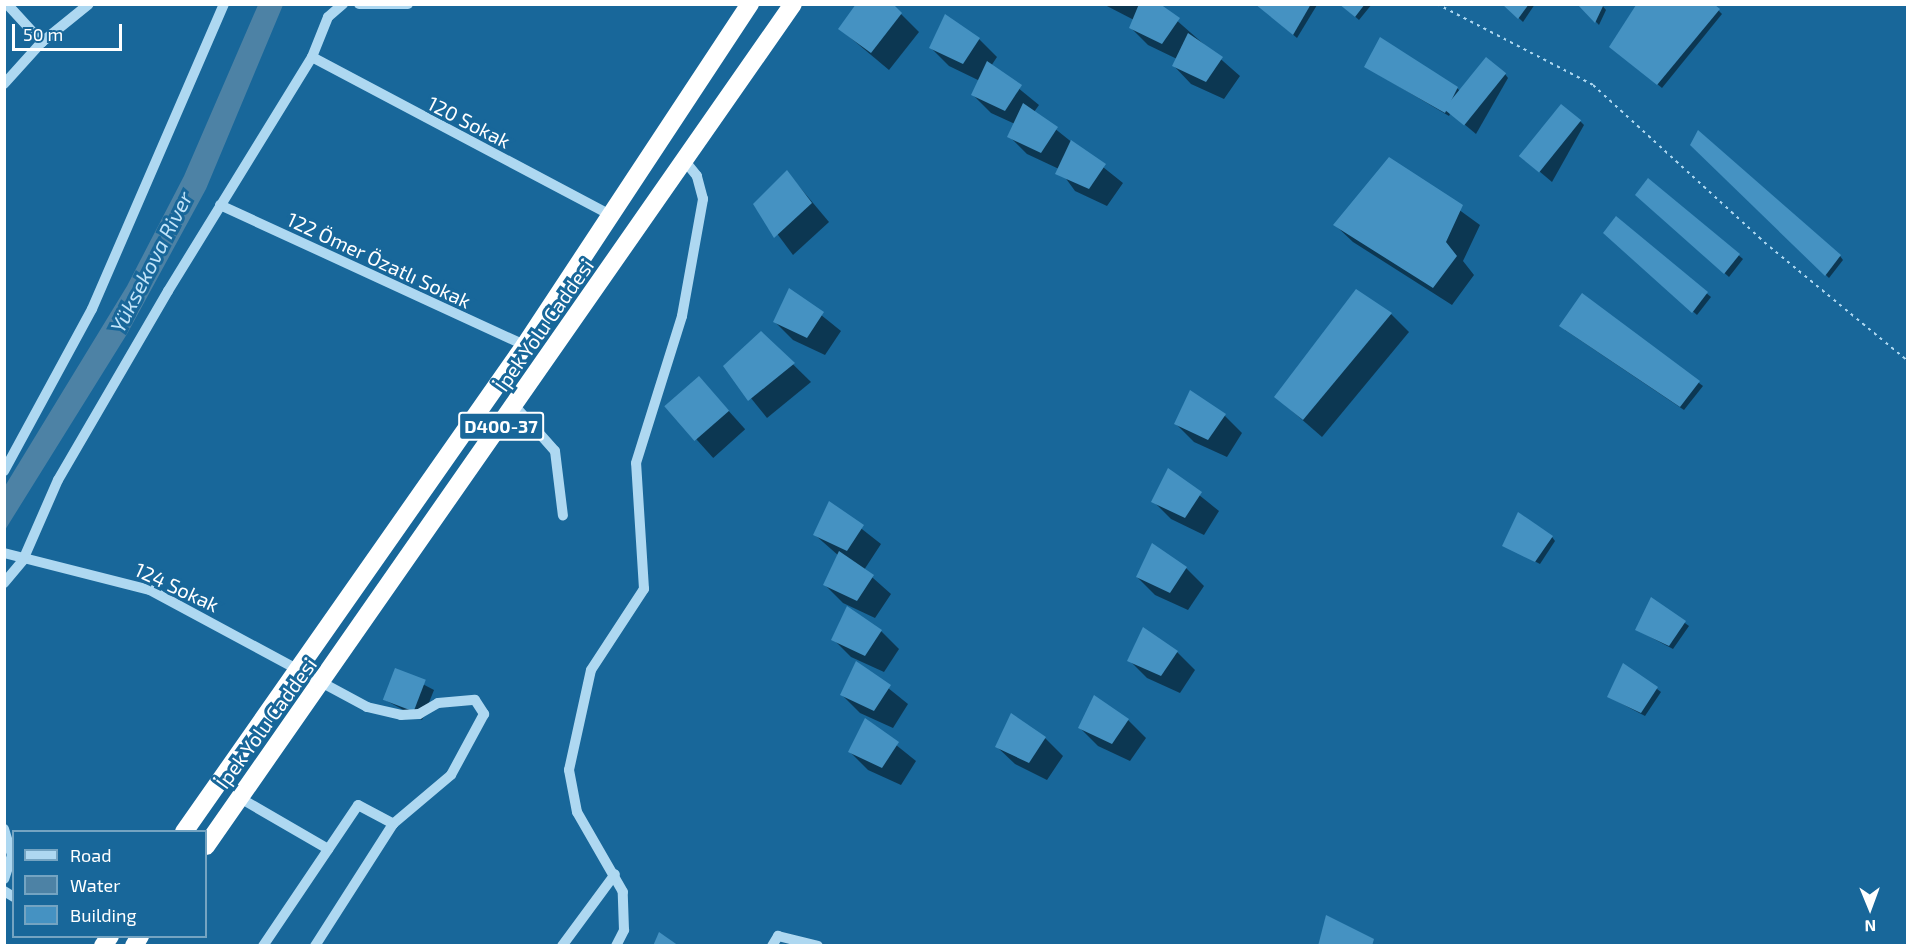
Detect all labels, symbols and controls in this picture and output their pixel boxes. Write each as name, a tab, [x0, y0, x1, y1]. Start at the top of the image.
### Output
scale bar	[15, 12, 124, 50]
text: 50 m	[23, 23, 63, 45]
street label: 120 Sokak	[424, 91, 514, 153]
water label: Yüksekova River	[105, 187, 197, 337]
street label: 122 Ömer Özatlı Sokak	[283, 207, 475, 313]
street label: İpek Yolu Caddesi	[489, 254, 599, 396]
road number: D400-37	[458, 411, 544, 441]
street label: 124 Sokak	[131, 557, 223, 617]
street label: İpek Yolu Caddesi	[210, 653, 322, 793]
legend	[12, 830, 207, 938]
text: Road	[70, 844, 111, 866]
text: Water	[70, 874, 120, 896]
north arrow	[1840, 878, 1900, 938]
text: Building	[70, 904, 137, 926]
text: N	[1864, 917, 1876, 936]

